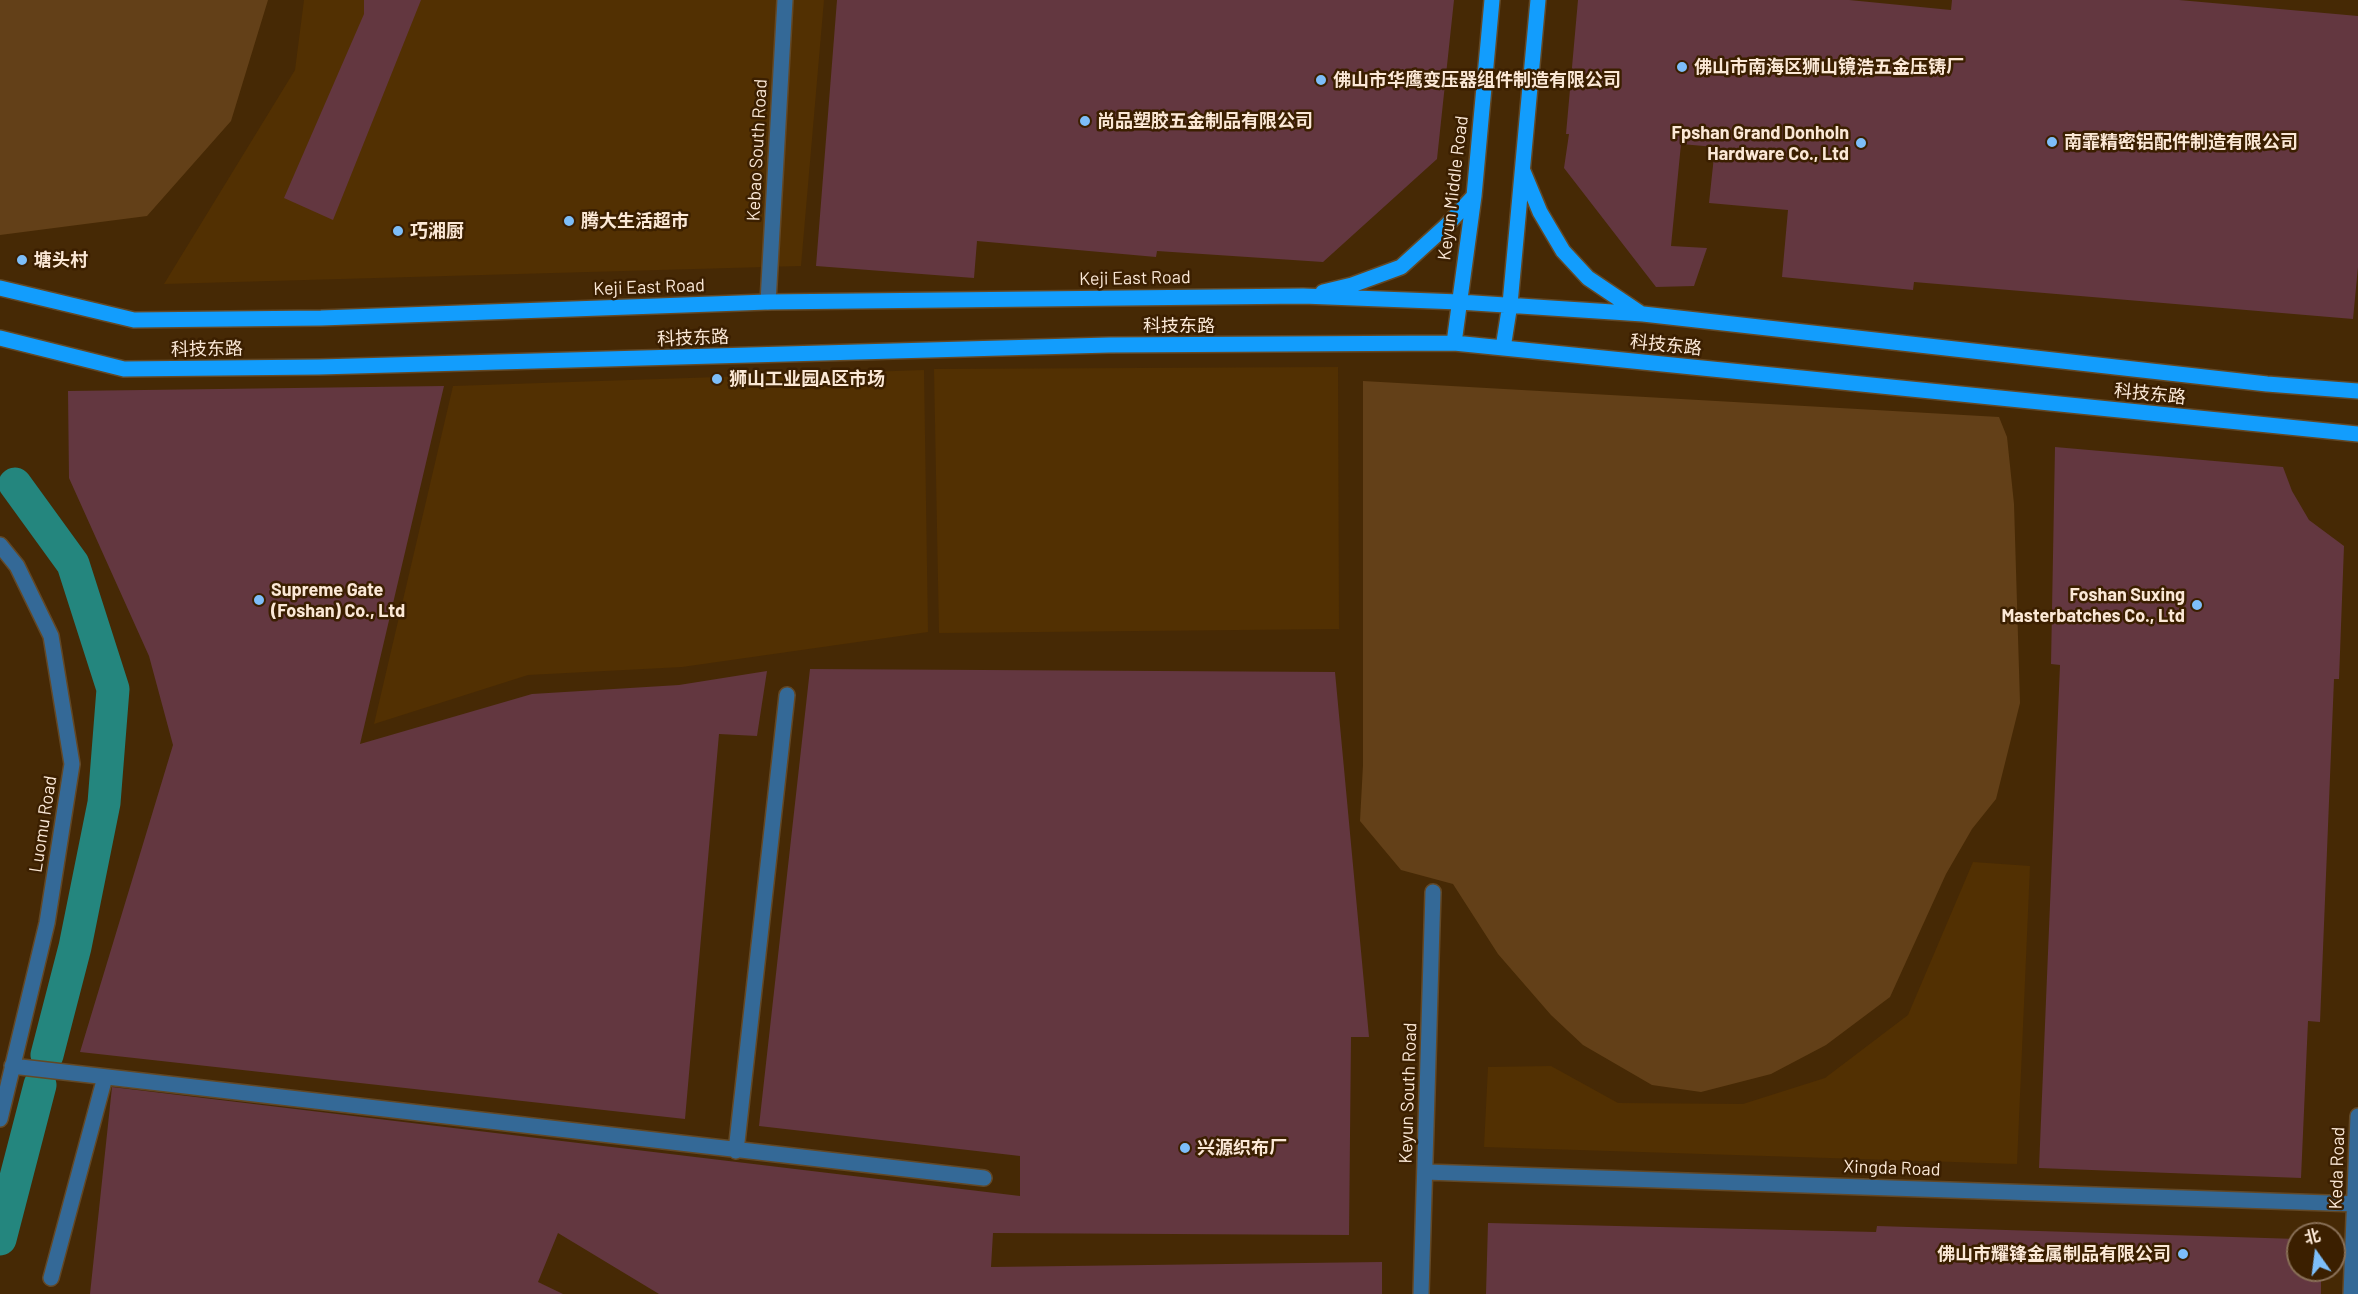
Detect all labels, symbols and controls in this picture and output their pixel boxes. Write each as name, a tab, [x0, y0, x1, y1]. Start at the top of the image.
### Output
place label: 佛山市南海区狮山镜浩五金压铸厂	[1694, 56, 1964, 78]
marker: 佛山市南海区狮山镜浩五金压铸厂	[1675, 60, 1689, 74]
place label: 佛山市华鹰变压器组件制造有限公司	[1333, 69, 1621, 91]
marker: 佛山市华鹰变压器组件制造有限公司	[1314, 73, 1328, 87]
street label: Kebao South Road	[742, 78, 772, 222]
place label: 尚品塑胶五金制品有限公司	[1097, 110, 1313, 132]
marker: 尚品塑胶五金制品有限公司	[1078, 114, 1092, 128]
street label: Keyun Middle Road	[1433, 114, 1473, 262]
place label: Fpshan Grand Donholn Hardware Co., Ltd	[1671, 122, 1849, 164]
place label: 南霏精密铝配件制造有限公司	[2064, 131, 2298, 153]
marker: 南霏精密铝配件制造有限公司	[2045, 135, 2059, 149]
marker: Fpshan Grand Donholn Hardware Co., Ltd	[1854, 136, 1868, 150]
place label: 腾大生活超市	[581, 210, 689, 232]
marker: 腾大生活超市	[562, 214, 576, 228]
place label: 巧湘厨	[410, 220, 464, 242]
marker: 巧湘厨	[391, 224, 405, 238]
place label: 塘头村	[34, 249, 88, 271]
marker: 塘头村	[15, 253, 29, 267]
street label: Keji East Road	[1079, 266, 1191, 290]
street label: Keji East Road	[593, 274, 705, 300]
street label: 科技东路	[1143, 315, 1215, 337]
street label: 科技东路	[657, 326, 729, 350]
street label: 科技东路	[1629, 330, 1703, 360]
street label: 科技东路	[171, 338, 243, 360]
place label: 狮山工业园A区市场	[729, 368, 885, 390]
marker: 狮山工业园A区市场	[710, 372, 724, 386]
street label: 科技东路	[2113, 379, 2187, 409]
place label: Supreme Gate (Foshan) Co., Ltd	[271, 579, 405, 622]
place label: Foshan Suxing Masterbatches Co., Ltd	[2001, 584, 2185, 626]
marker: Supreme Gate (Foshan) Co., Ltd	[252, 593, 266, 607]
marker: Foshan Suxing Masterbatches Co., Ltd	[2190, 598, 2204, 612]
street label: Luomu Road	[25, 774, 61, 874]
street label: Keyun South Road	[1395, 1022, 1421, 1164]
street label: Keda Road	[2325, 1126, 2349, 1210]
place label: 兴源织布厂	[1197, 1137, 1287, 1159]
marker: 兴源织布厂	[1178, 1141, 1192, 1155]
street label: Xingda Road	[1843, 1156, 1941, 1180]
north arrow	[2286, 1222, 2346, 1282]
text: 北	[2302, 1225, 2322, 1247]
place label: 佛山市耀锋金属制品有限公司	[1937, 1243, 2171, 1265]
marker: 佛山市耀锋金属制品有限公司	[2176, 1247, 2190, 1261]

